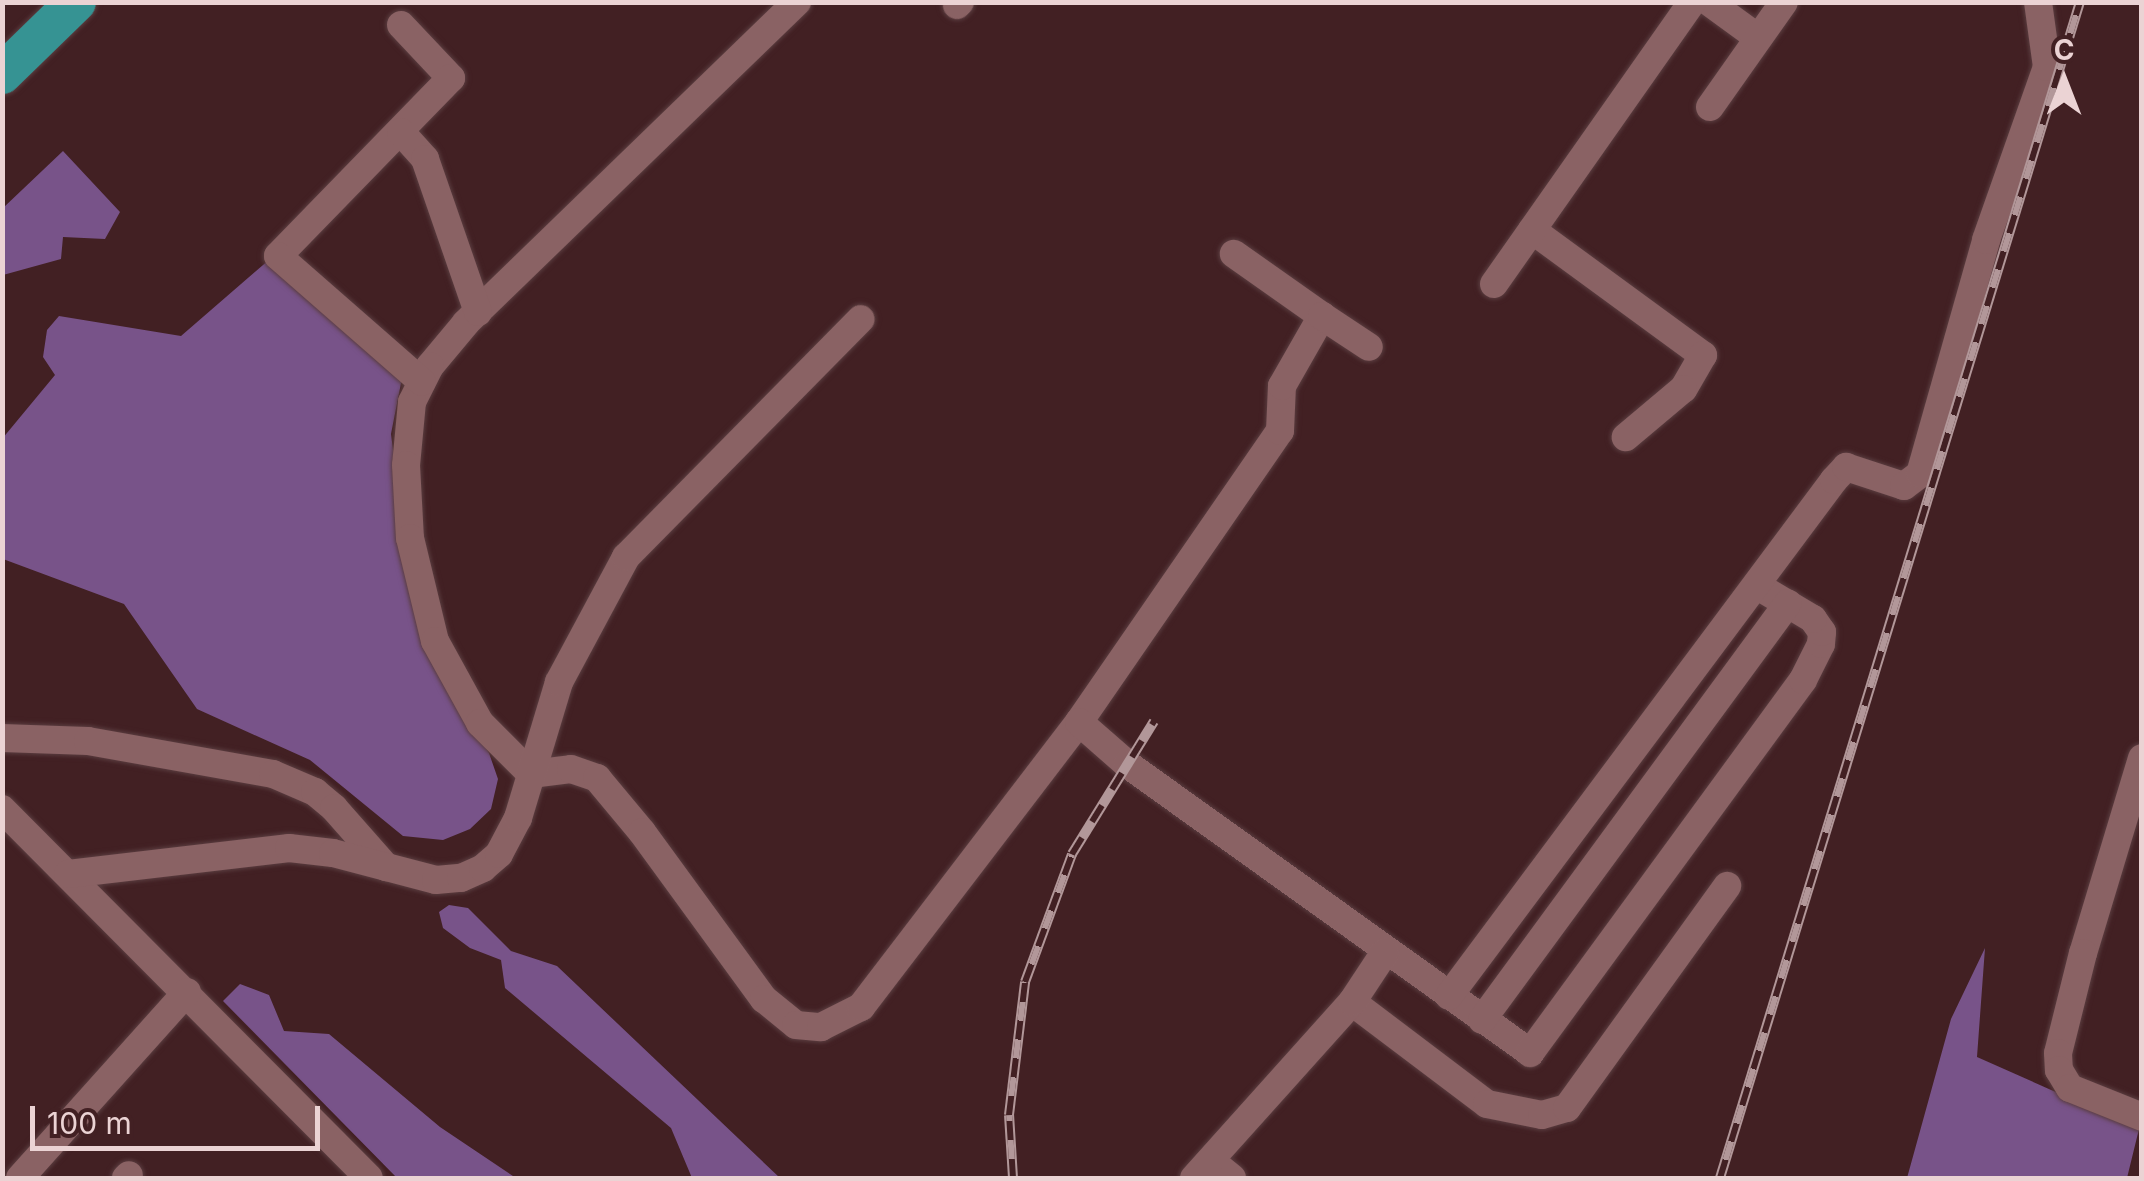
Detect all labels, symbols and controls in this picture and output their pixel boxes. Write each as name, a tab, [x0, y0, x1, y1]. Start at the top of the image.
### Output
north arrow	[2014, 30, 2114, 130]
text: С	[2054, 33, 2074, 67]
scale bar	[35, 1086, 325, 1148]
text: 100 m	[47, 1105, 132, 1141]

